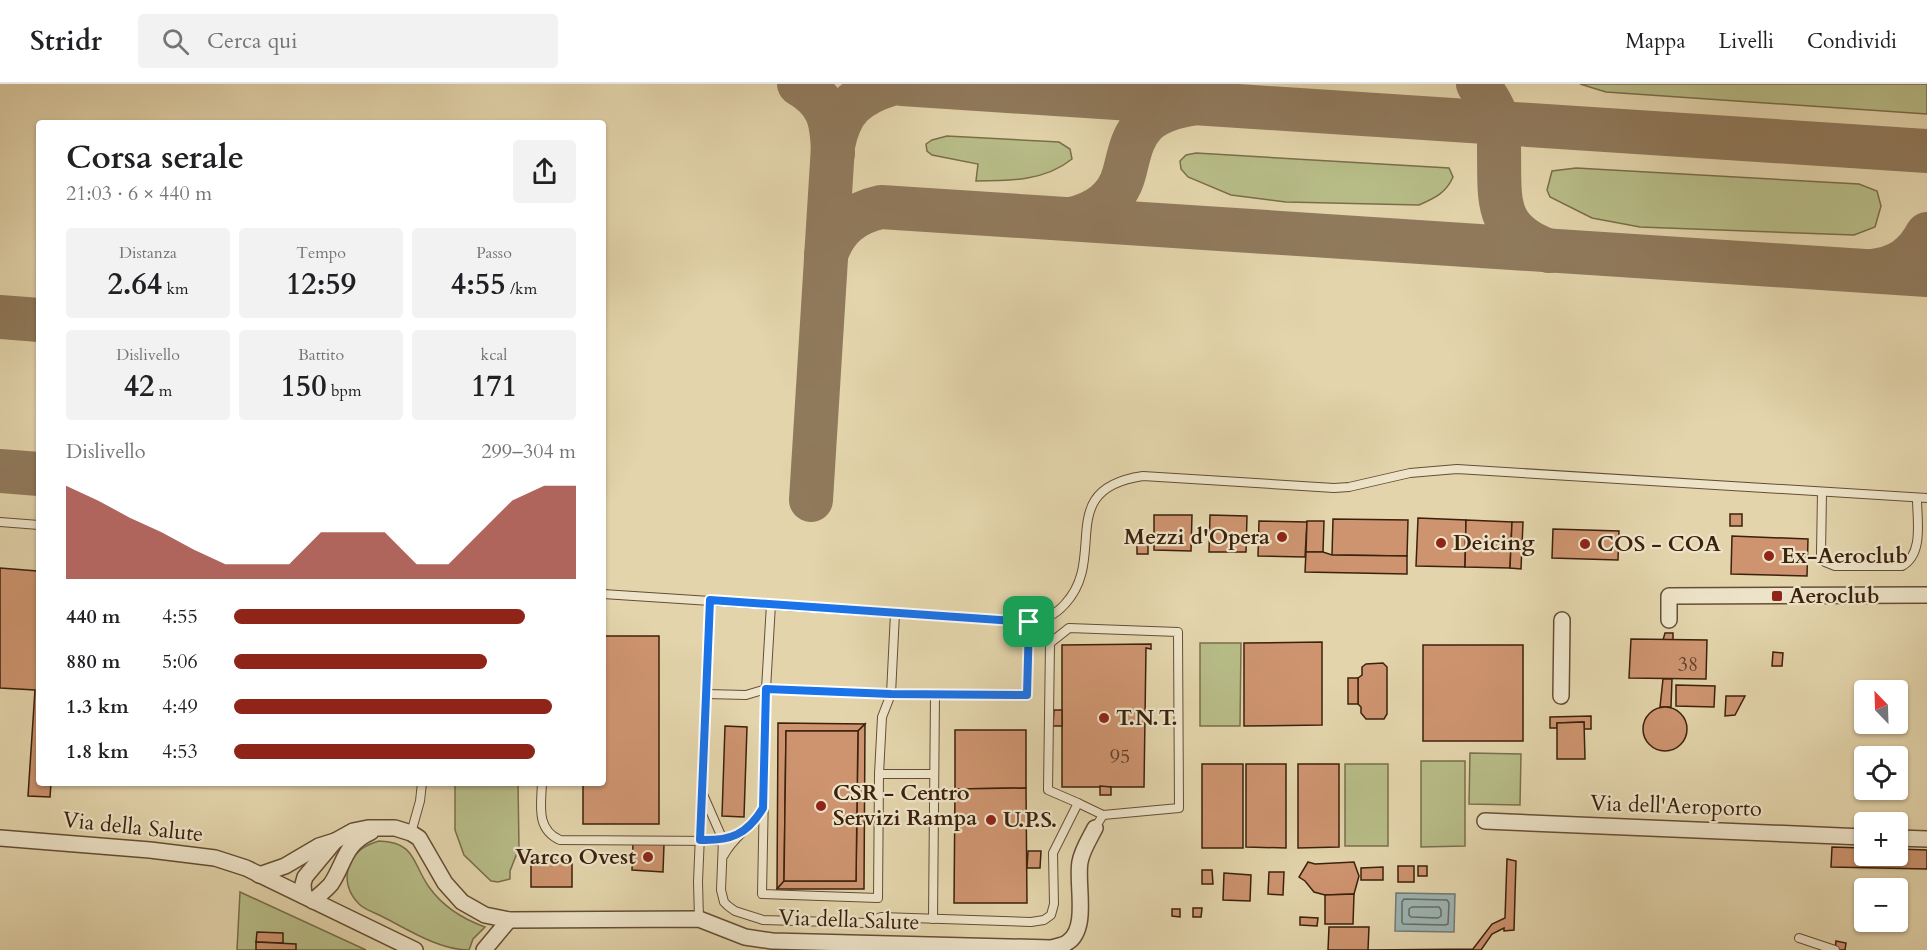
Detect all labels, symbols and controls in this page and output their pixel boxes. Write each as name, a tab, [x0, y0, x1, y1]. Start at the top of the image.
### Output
search box	[138, 14, 558, 68]
text: Stridr	[30, 22, 102, 60]
icon: search	[159, 25, 192, 58]
text: Cerca qui	[207, 26, 297, 56]
text: Mappa	[1625, 27, 1686, 56]
text: Livelli	[1719, 27, 1774, 56]
text: Condividi	[1807, 27, 1897, 56]
text: Corsa serale	[66, 135, 244, 180]
button: share	[513, 140, 576, 203]
text: 21:03 · 6 × 440 m	[66, 180, 212, 207]
text: Distanza	[119, 242, 177, 264]
text: Tempo	[296, 242, 346, 264]
text: Passo	[476, 242, 512, 264]
text: 2.64	[107, 264, 162, 305]
text: 12:59	[286, 264, 356, 305]
text: 4:55	[451, 264, 506, 305]
text: km	[162, 278, 189, 300]
text: /km	[506, 278, 537, 300]
text: Dislivello	[116, 344, 180, 366]
text: Battito	[298, 344, 344, 366]
text: kcal	[481, 344, 507, 366]
text: 42	[124, 366, 154, 407]
text: 150	[280, 366, 327, 407]
text: 171	[471, 366, 517, 407]
text: m	[154, 380, 172, 402]
text: bpm	[327, 380, 362, 402]
text: Dislivello	[66, 438, 145, 465]
text: 299–304 m	[481, 438, 576, 465]
place label: Mezzi d'Opera	[1124, 522, 1270, 552]
place label: Deicing	[1453, 528, 1535, 558]
place label: COS - COA	[1597, 529, 1721, 559]
marker: Mezzi d'Opera	[1275, 530, 1289, 544]
marker: Deicing	[1434, 536, 1448, 550]
marker: COS - COA	[1578, 537, 1592, 551]
place label: Ex-Aeroclub	[1781, 541, 1908, 571]
marker: Ex-Aeroclub	[1762, 549, 1776, 563]
place label: Aeroclub	[1789, 581, 1880, 611]
marker: Aeroclub	[1770, 589, 1784, 603]
pin	[1003, 596, 1054, 647]
text: 440 m	[66, 603, 121, 630]
text: 4:55	[162, 603, 198, 630]
icon: arrive	[1012, 605, 1045, 638]
text: 880 m	[66, 648, 121, 675]
text: 5:06	[162, 648, 198, 675]
house number: 38	[1678, 651, 1698, 678]
north arrow	[1854, 680, 1908, 734]
map controls	[1854, 680, 1908, 932]
text: 1.3 km	[66, 693, 129, 720]
text: 4:49	[162, 693, 198, 720]
place label: T.N.T.	[1116, 703, 1178, 733]
marker: T.N.T.	[1097, 711, 1111, 725]
text: 1.8 km	[66, 738, 129, 765]
text: 4:53	[162, 738, 198, 765]
house number: 95	[1110, 743, 1130, 770]
button: locate	[1854, 746, 1908, 800]
place label: CSR - Centro Servizi Rampa	[833, 778, 977, 833]
street label: Via dell'Aeroporto	[1590, 788, 1762, 824]
marker: CSR - Centro Servizi Rampa	[814, 799, 828, 813]
street label: Via della Salute	[61, 805, 205, 849]
place label: U.P.S.	[1003, 805, 1057, 835]
button: +	[1854, 812, 1908, 866]
marker: U.P.S.	[984, 813, 998, 827]
place label: Varco Ovest	[515, 842, 636, 872]
marker: Varco Ovest	[641, 850, 655, 864]
button: −	[1854, 878, 1908, 932]
street label: Via della Salute	[778, 903, 920, 937]

